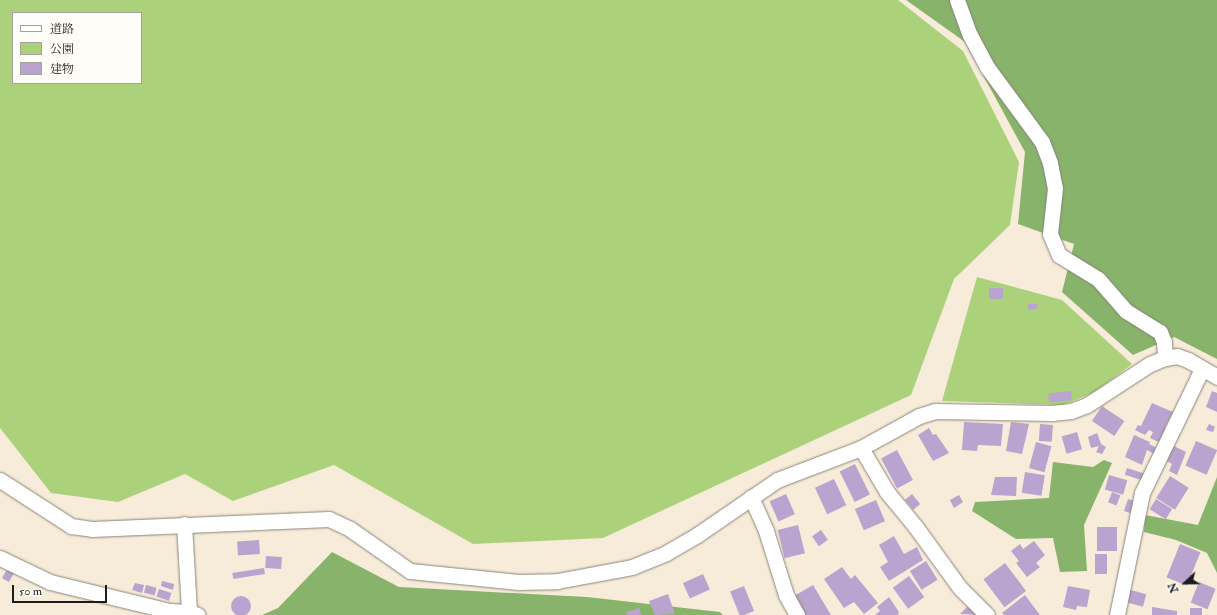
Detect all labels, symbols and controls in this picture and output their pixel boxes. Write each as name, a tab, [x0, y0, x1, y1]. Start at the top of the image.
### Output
legend	[12, 12, 142, 84]
text: 道路	[50, 22, 74, 37]
text: 公園	[50, 42, 74, 57]
text: 建物	[50, 62, 74, 77]
north arrow	[1165, 563, 1205, 603]
scale bar	[14, 577, 109, 603]
text: N	[1166, 581, 1181, 595]
text: 50 m	[19, 584, 42, 599]

